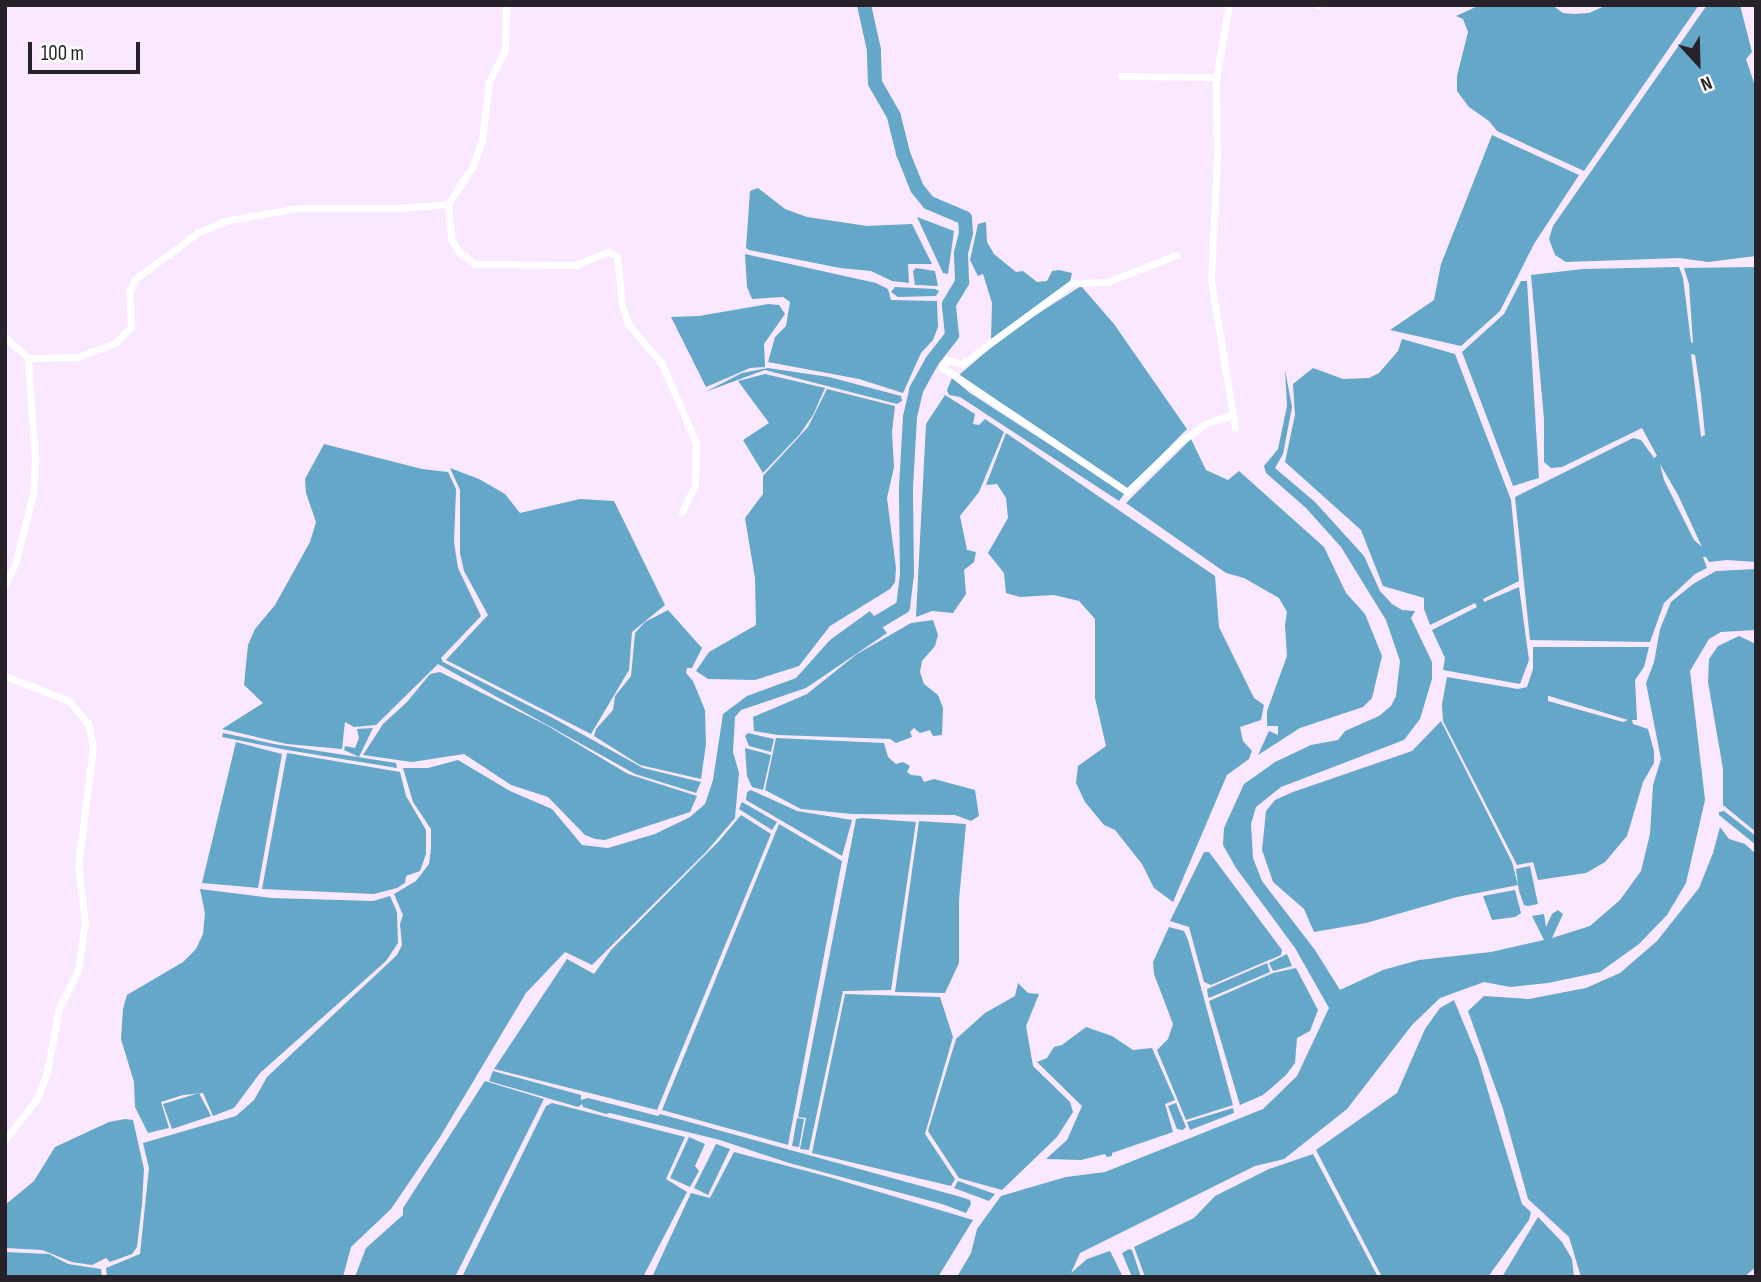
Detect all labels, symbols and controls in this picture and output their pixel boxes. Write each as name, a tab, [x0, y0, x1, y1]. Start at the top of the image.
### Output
scale bar	[32, 28, 144, 72]
north arrow	[1663, 28, 1733, 98]
text: 100 m	[41, 41, 84, 66]
text: N	[1697, 70, 1715, 95]

